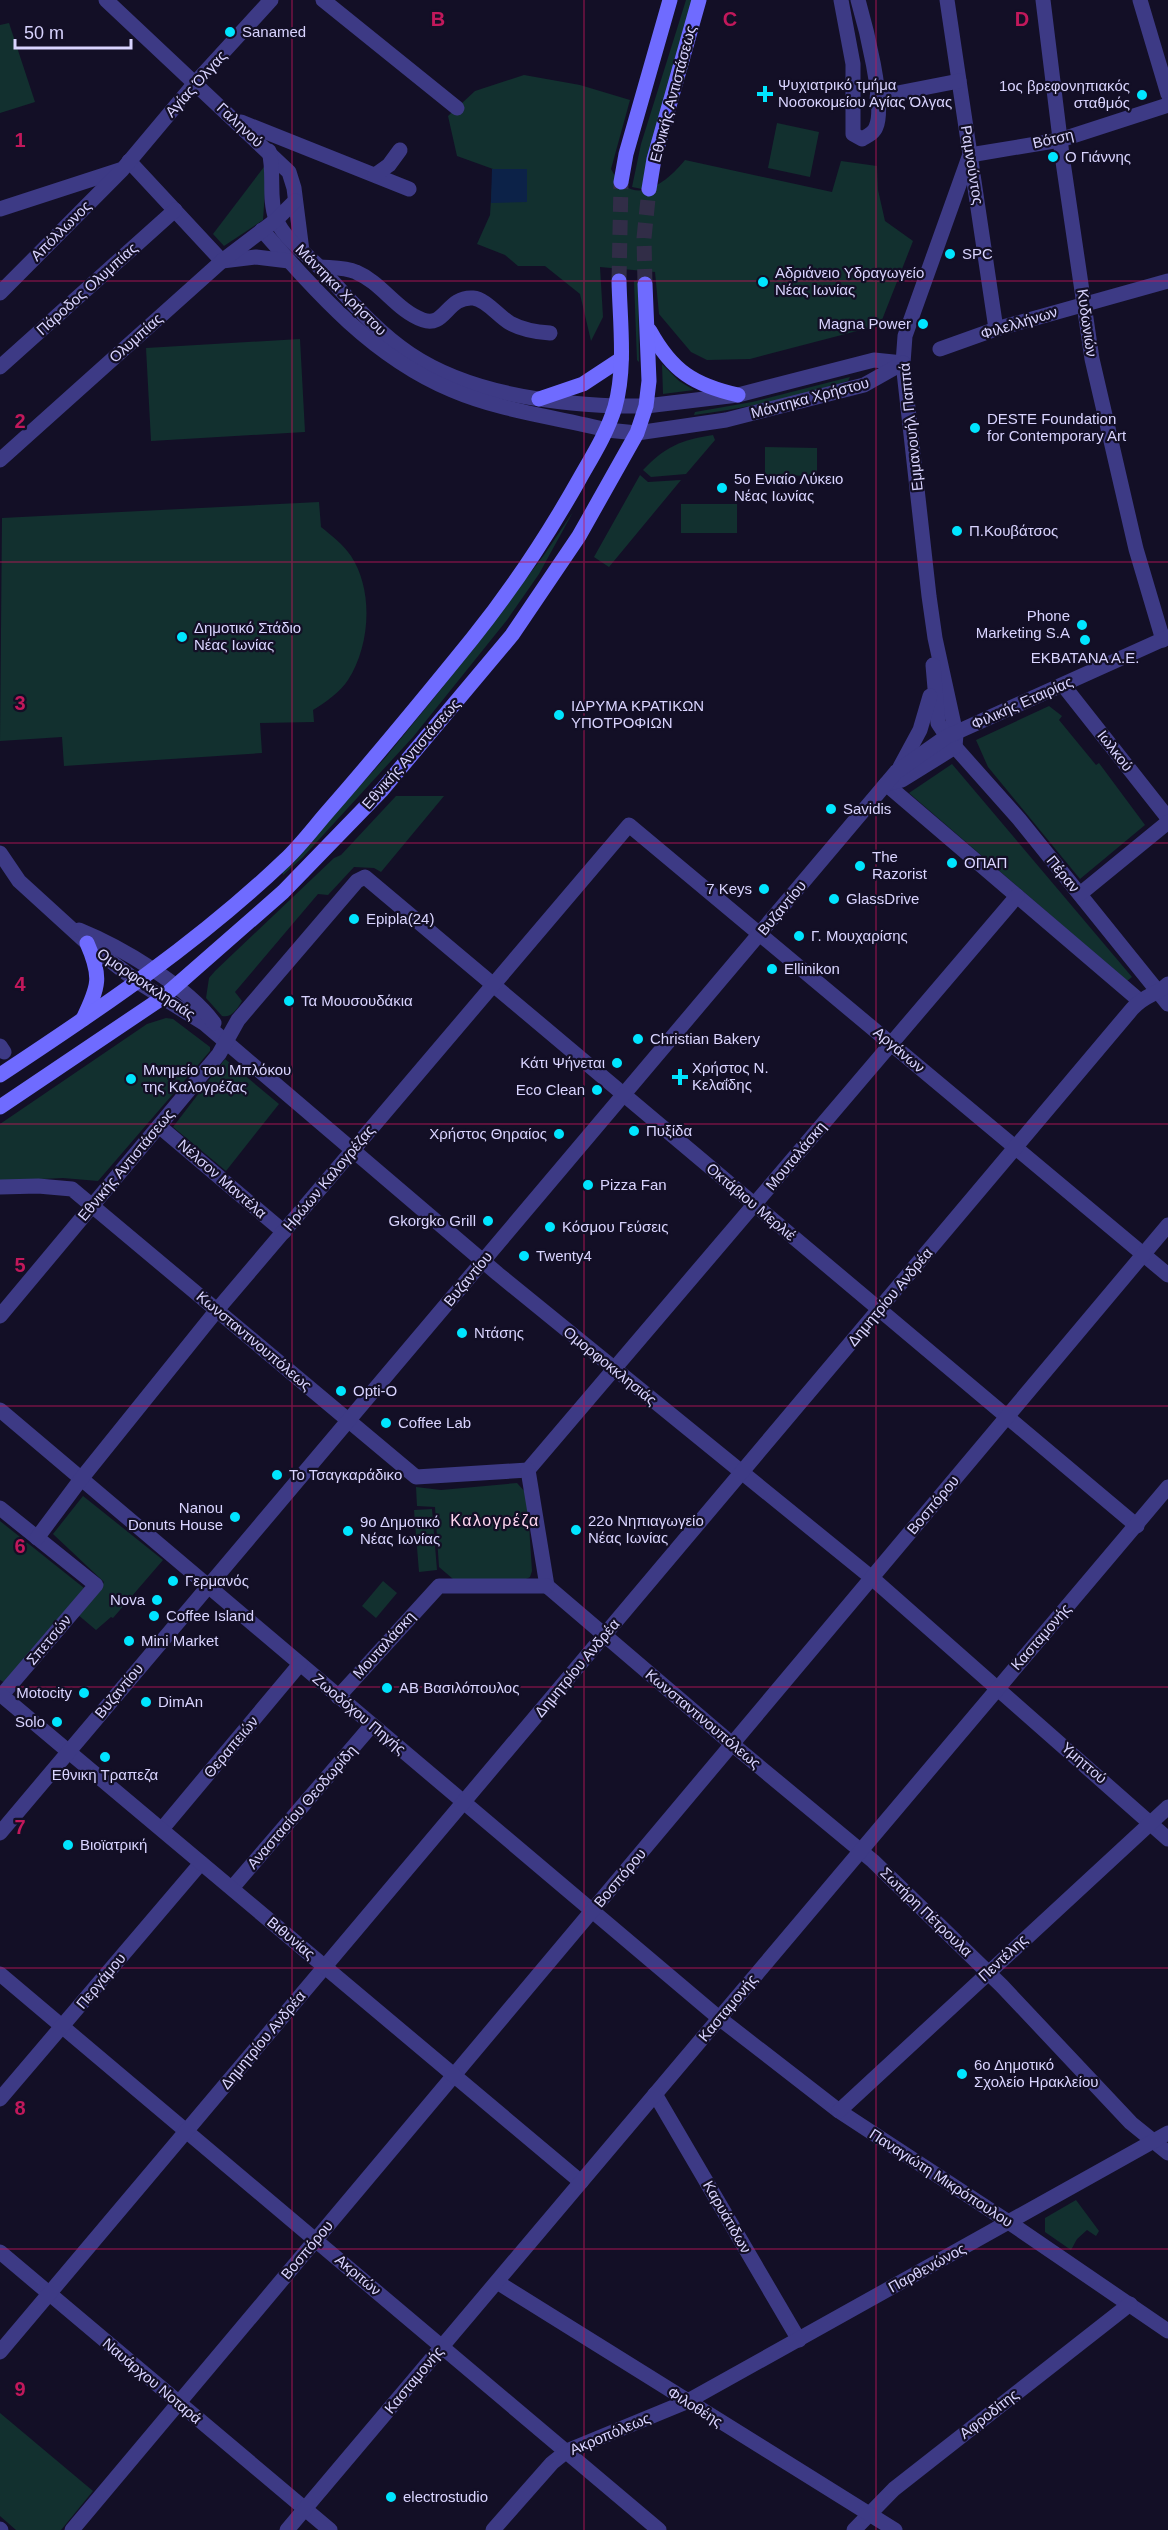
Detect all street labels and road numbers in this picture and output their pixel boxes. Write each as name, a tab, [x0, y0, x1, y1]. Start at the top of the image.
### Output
street label: Εθνικής Αντιστάσεως	[646, 24, 699, 164]
street label: Αγίας Όλγας	[161, 47, 230, 120]
street label: Γαληνού	[214, 99, 267, 150]
street label: Ραμνούντος	[958, 124, 987, 206]
street label: Βότση	[1031, 126, 1075, 151]
street label: Απόλλωνος	[27, 197, 94, 264]
street label: Πάροδος Ολυμπίας	[33, 239, 141, 339]
street label: Μάντηκα Χρήστου	[292, 241, 390, 339]
street label: Κυδωνιών	[1074, 288, 1101, 358]
street label: Φιλελλήνων	[978, 303, 1059, 342]
street label: Ολυμπίας	[106, 309, 166, 367]
street label: Εμμανουήλ Παππά	[895, 362, 926, 492]
street label: Μάντηκα Χρήστου	[749, 374, 871, 421]
street label: Φιλικής Εταιρίας	[969, 673, 1075, 732]
street label: Εθνικής Αντιστάσεως	[358, 695, 463, 812]
street label: Ιωλκού	[1094, 727, 1137, 774]
street label: Πέραν	[1043, 852, 1083, 895]
street label: Βυζαντίου	[754, 877, 809, 938]
street label: Ομορφοκκλησιάς	[94, 944, 199, 1023]
street label: Αργάνων	[870, 1023, 928, 1076]
street label: Εθνικής Αντιστάσεως	[74, 1105, 177, 1224]
street label: Μουταλάσκη	[762, 1118, 829, 1194]
street label: Ηρώων Καλογρέζας	[279, 1121, 378, 1234]
street label: Νέλσον Μαντέλα	[175, 1136, 270, 1222]
street label: Οκτάβιου Μερλιέ	[703, 1159, 800, 1244]
street label: Δημητρίου Ανδρέα	[844, 1244, 936, 1349]
street label: Βυζαντίου	[440, 1248, 495, 1309]
street label: Κωνσταντινουπόλεως	[193, 1287, 315, 1394]
street label: Ομορφοκκλησιάς	[560, 1323, 660, 1408]
street label: Βοσπόρου	[903, 1472, 962, 1537]
street label: Κασταμονής	[1007, 1600, 1074, 1673]
street label: Μουταλάσκη	[349, 1608, 418, 1682]
street label: Σπετσών	[23, 1611, 74, 1668]
street label: Δημητρίου Ανδρέα	[531, 1615, 623, 1720]
street label: Βυζαντίου	[91, 1660, 146, 1721]
street label: Κωνσταντινουπόλεως	[642, 1665, 764, 1772]
street label: Ζωοδόχου Πηγής	[309, 1670, 409, 1757]
street label: Θεραπειών	[200, 1712, 261, 1781]
street label: Υμηττού	[1058, 1738, 1110, 1787]
street label: Αναστασίου Θεοδωρίδη	[243, 1741, 360, 1872]
street label: Βοσπόρου	[590, 1845, 649, 1910]
street label: Σωτήρη Πέτρουλα	[877, 1864, 976, 1960]
street label: Βιθυνίας	[264, 1913, 318, 1962]
street label: Πεντέλης	[975, 1931, 1031, 1985]
street label: Περγάμου	[72, 1949, 129, 2012]
street label: Κασταμονής	[695, 1971, 761, 2045]
street label: Δημητρίου Ανδρέα	[217, 1987, 309, 2092]
street label: Παναγιώτη Μικρόπουλου	[867, 2125, 1016, 2230]
street label: Καρυάτιδων	[700, 2178, 755, 2256]
street label: Βοσπόρου	[277, 2217, 336, 2282]
street label: Παρθενώνος	[885, 2239, 968, 2296]
street label: Ακριτών	[332, 2251, 385, 2299]
street label: Ναυάρχου Νοταρά	[99, 2334, 205, 2427]
street label: Κασταμονής	[381, 2343, 447, 2417]
street label: Φιλοθέης	[665, 2383, 726, 2430]
street label: Αφροδίτης	[956, 2385, 1021, 2442]
street label: Ακροπόλεως	[567, 2409, 653, 2458]

